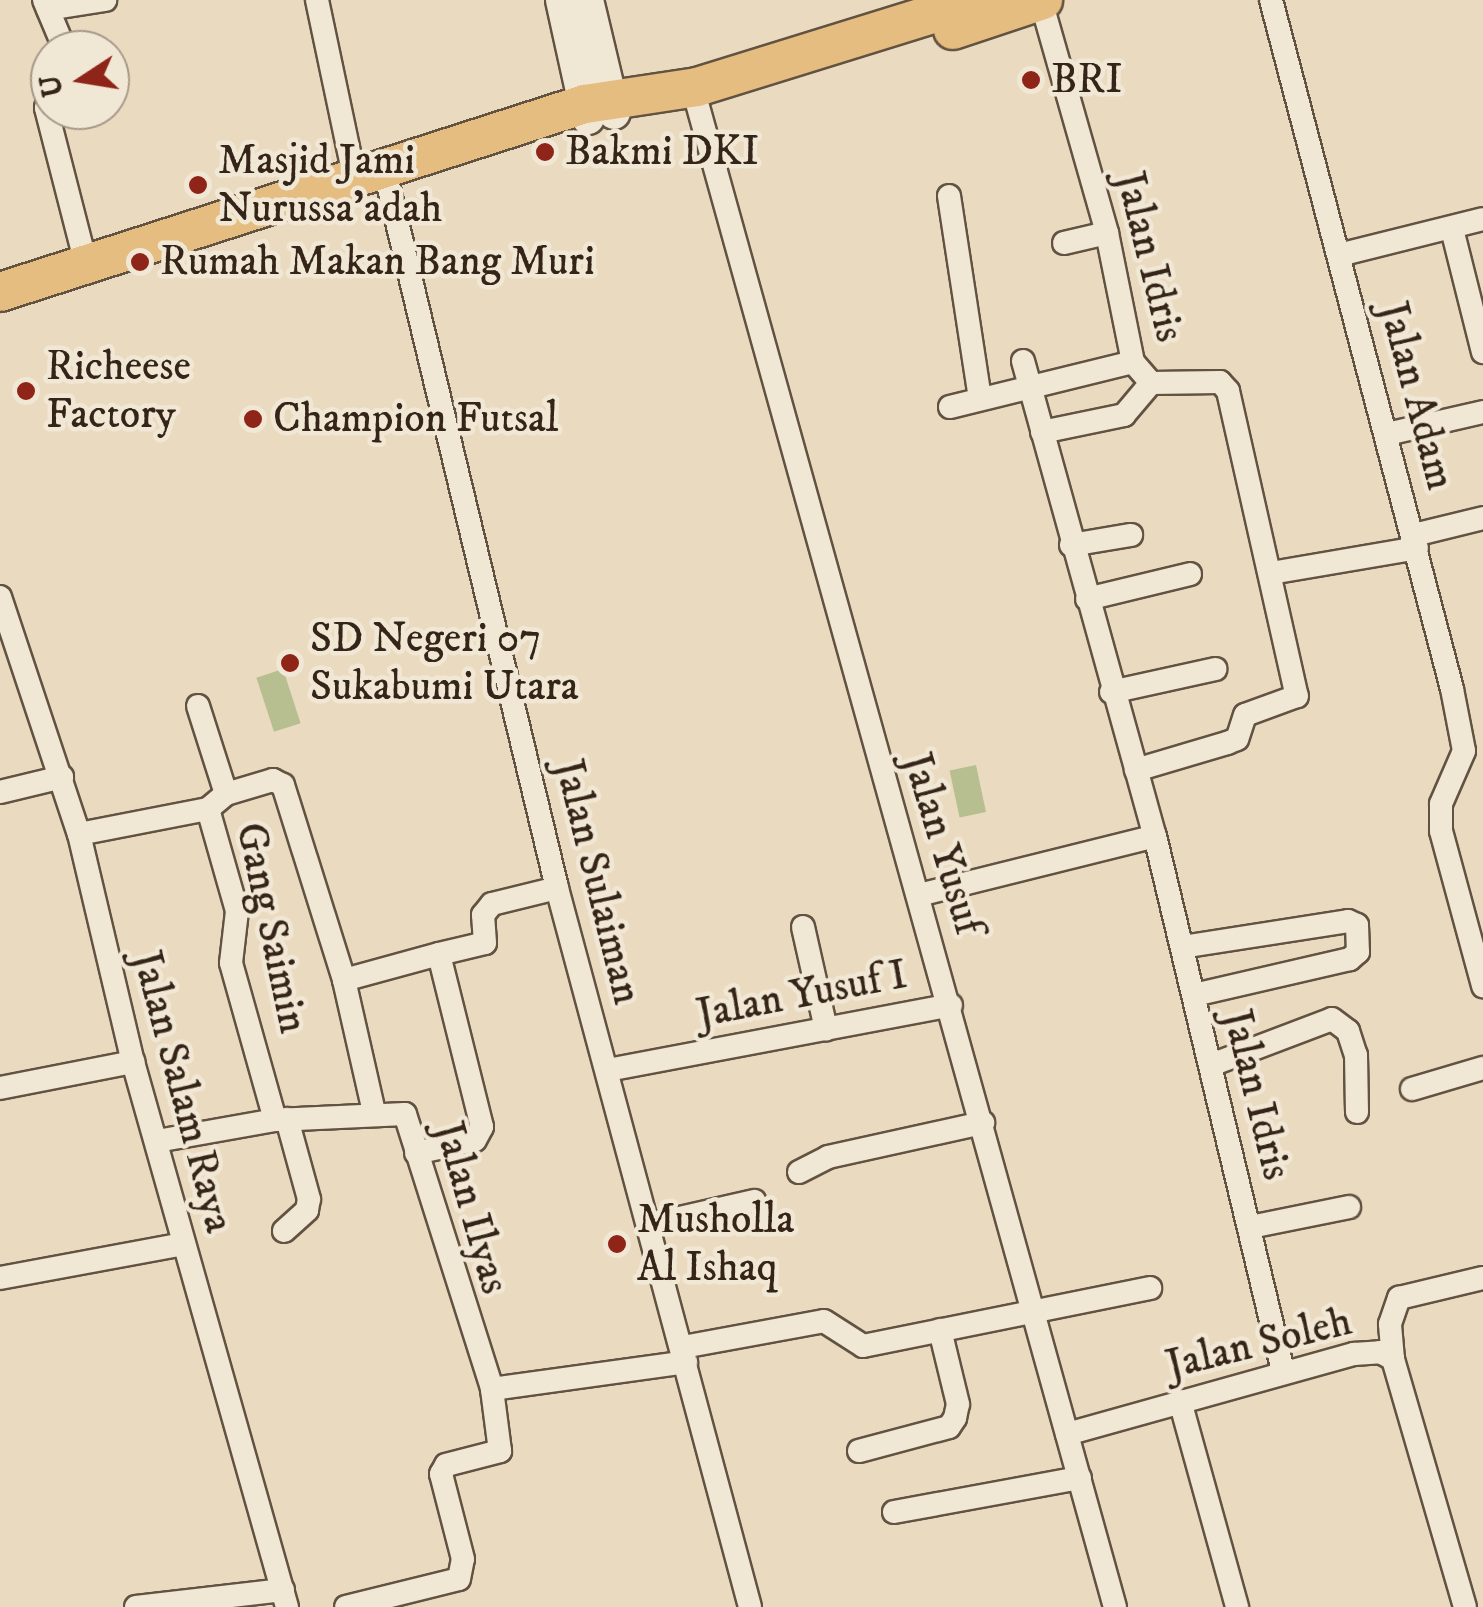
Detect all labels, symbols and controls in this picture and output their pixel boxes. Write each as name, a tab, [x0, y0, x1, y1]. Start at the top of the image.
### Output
north arrow	[30, 30, 130, 130]
place label: BRI	[1051, 55, 1123, 105]
marker: BRI	[1020, 69, 1042, 91]
text: U	[33, 72, 71, 100]
place label: Bakmi DKI	[565, 127, 759, 177]
place label: Masjid Jami Nurussa'adah	[218, 136, 442, 235]
marker: Bakmi DKI	[534, 141, 556, 163]
street label: Jalan Idris	[1104, 167, 1194, 347]
marker: Masjid Jami Nurussa'adah	[187, 174, 209, 196]
place label: Rumah Makan Bang Muri	[160, 237, 595, 287]
marker: Rumah Makan Bang Muri	[129, 251, 151, 273]
street label: Jalan Adam	[1367, 297, 1465, 495]
place label: Richeese Factory	[46, 342, 191, 441]
marker: Richeese Factory	[15, 380, 37, 402]
place label: Champion Futsal	[273, 394, 558, 444]
marker: Champion Futsal	[242, 408, 264, 430]
place label: SD Negeri 07 Sukabumi Utara	[310, 614, 579, 712]
marker: SD Negeri 07 Sukabumi Utara	[279, 652, 301, 674]
street label: Jalan Yusuf	[891, 747, 993, 941]
street label: Jalan Sulaiman	[542, 755, 652, 1009]
street label: Gang Saimin	[224, 818, 318, 1038]
street label: Jalan Salam Raya	[120, 946, 244, 1238]
street label: Jalan Yusuf I	[693, 950, 911, 1040]
street label: Jalan Idris	[1211, 1005, 1301, 1185]
street label: Jalan Ilyas	[422, 1116, 520, 1300]
place label: Musholla Al Ishaq	[637, 1195, 794, 1294]
marker: Musholla Al Ishaq	[606, 1233, 628, 1255]
street label: Jalan Soleh	[1161, 1297, 1357, 1391]

